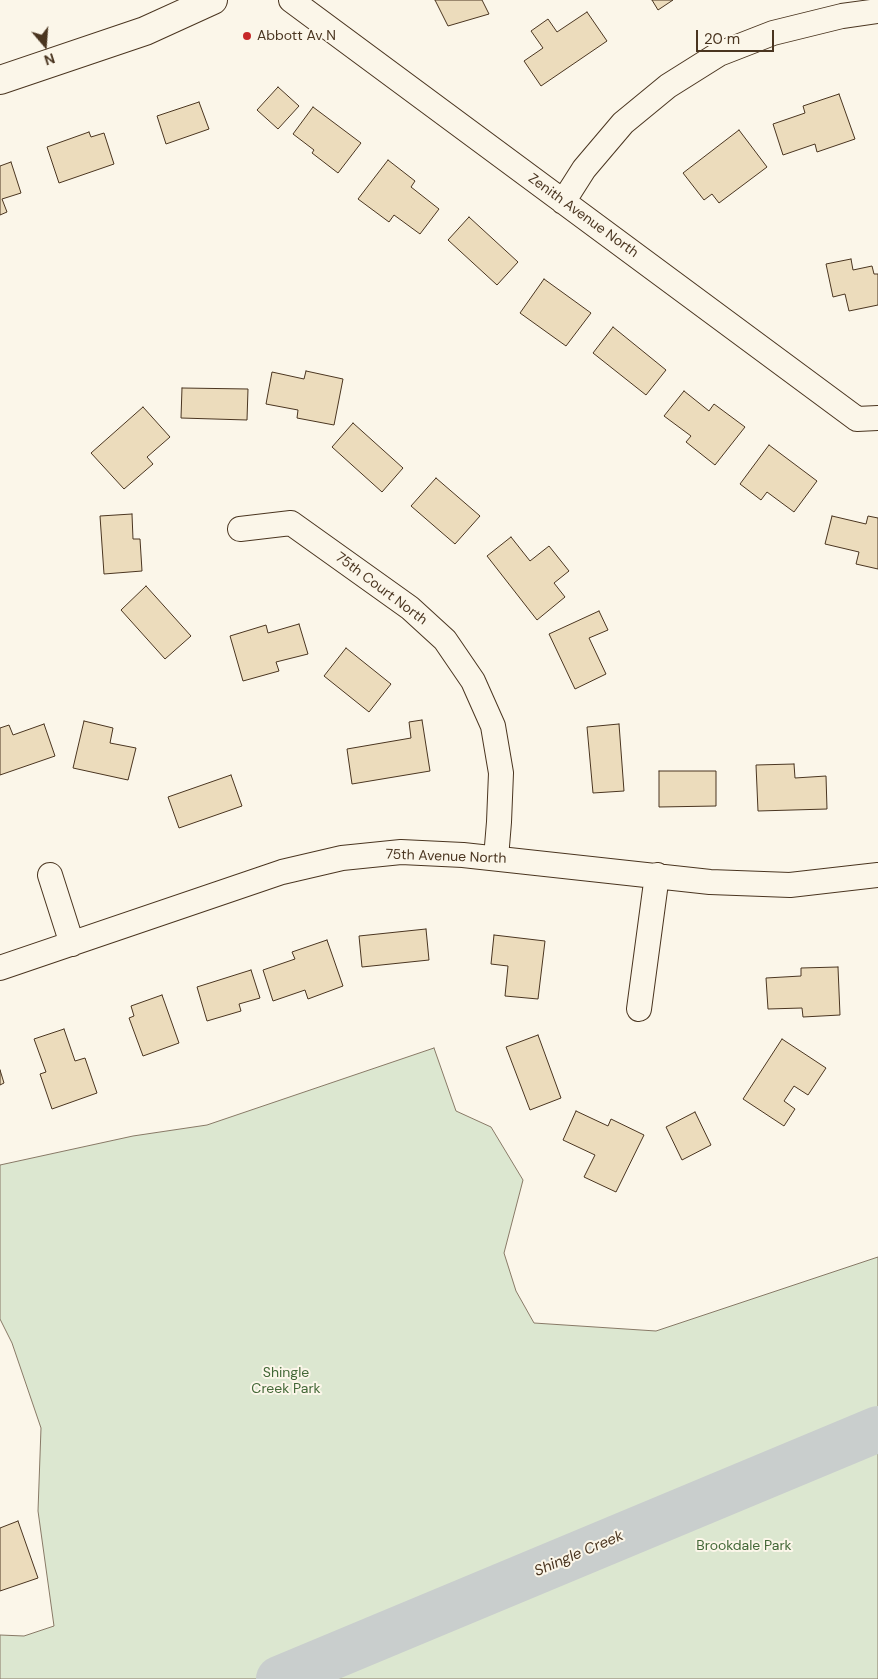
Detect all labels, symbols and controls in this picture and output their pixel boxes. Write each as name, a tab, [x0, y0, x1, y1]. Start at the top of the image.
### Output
north arrow	[20, 20, 70, 70]
scale bar	[698, 20, 776, 52]
place label: Abbott Av N	[257, 28, 336, 44]
text: 20 m	[704, 29, 740, 49]
marker: Abbott Av N	[241, 30, 253, 42]
text: N	[42, 49, 57, 69]
street label: Zenith Avenue North	[525, 170, 641, 262]
street label: 75th Court North	[332, 549, 430, 629]
street label: 75th Avenue North	[385, 846, 507, 868]
park label: Shingle Creek Park	[251, 1365, 321, 1398]
water label: Shingle Creek	[532, 1527, 626, 1581]
park label: Brookdale Park	[696, 1538, 792, 1554]

